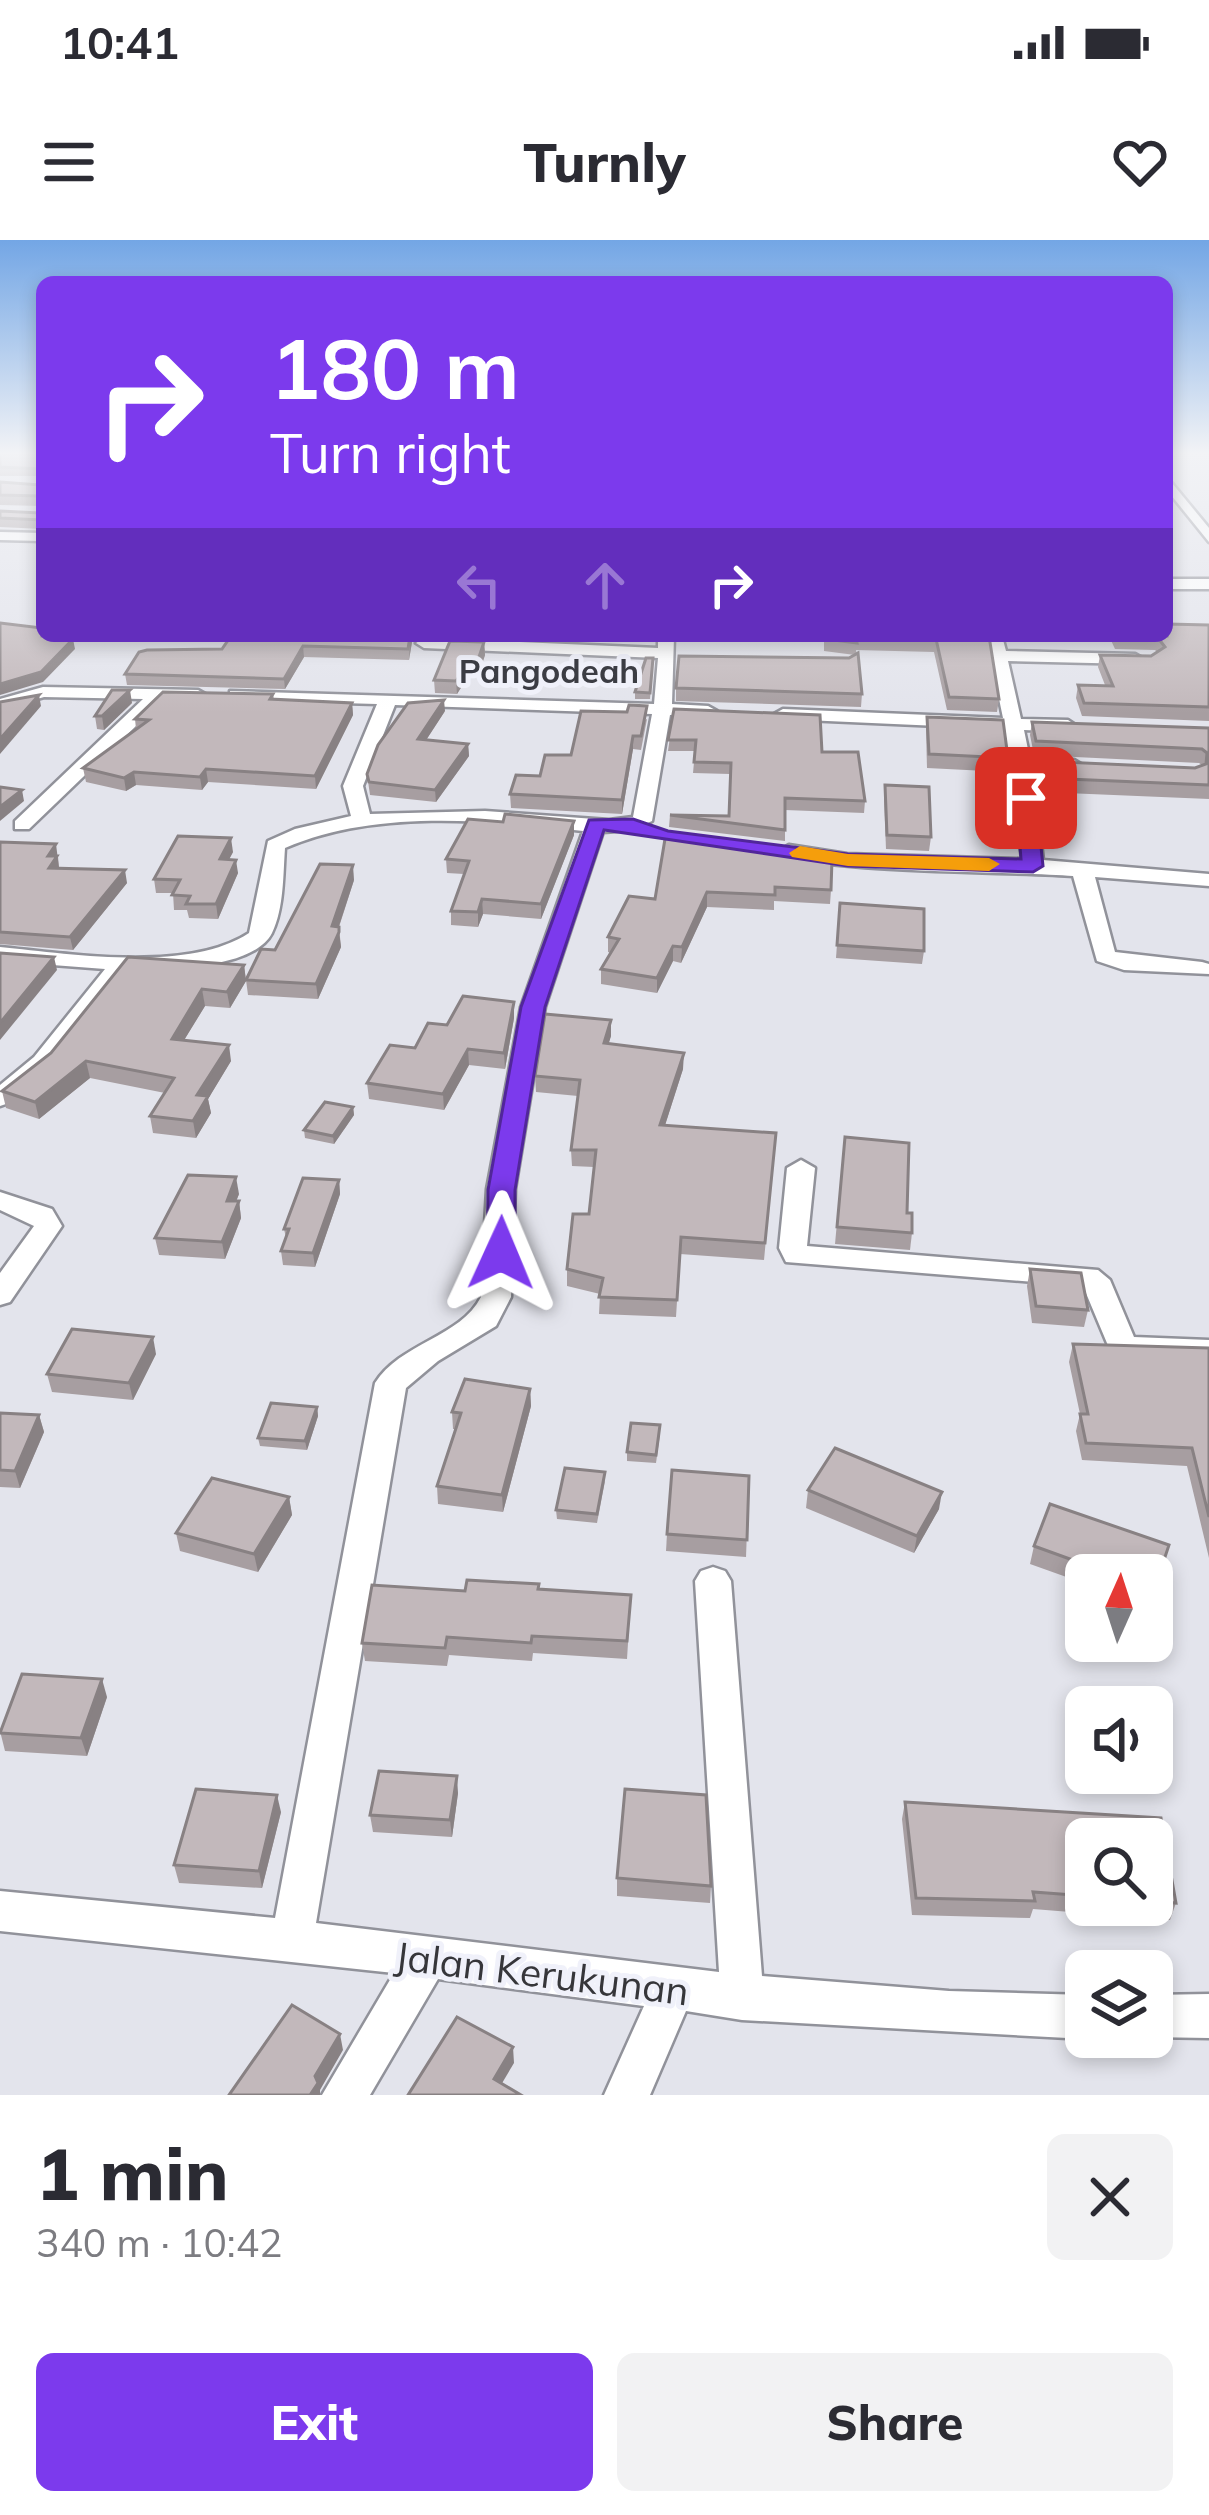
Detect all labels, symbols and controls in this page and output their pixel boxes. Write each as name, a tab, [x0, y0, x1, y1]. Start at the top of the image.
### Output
text: 10:41	[60, 14, 179, 70]
text: Turnly	[523, 128, 686, 196]
icon: menu	[36, 129, 102, 195]
icon: heart	[1107, 129, 1173, 195]
text: 180 m	[270, 315, 520, 420]
icon: right	[72, 324, 228, 480]
text: Turn right	[270, 419, 511, 487]
icon: left	[446, 552, 512, 618]
icon: ahead	[572, 552, 638, 618]
icon: right	[698, 552, 764, 618]
district label: Pangodeah	[459, 650, 639, 691]
pin	[975, 747, 1077, 849]
icon: arrive	[993, 765, 1059, 831]
position arrow	[438, 1190, 564, 1316]
north arrow	[1065, 1554, 1173, 1662]
map controls	[1065, 1554, 1173, 2058]
button: sound	[1065, 1686, 1173, 1794]
button: search	[1065, 1818, 1173, 1926]
street label: Jalan Kerukunan	[392, 1931, 692, 2015]
button: layers	[1065, 1950, 1173, 2058]
text: 1 min	[36, 2128, 229, 2218]
button: close	[1047, 2134, 1173, 2260]
text: 340 m · 10:42	[36, 2218, 282, 2267]
button: Exit	[36, 2353, 593, 2491]
button: Share	[617, 2353, 1173, 2491]

